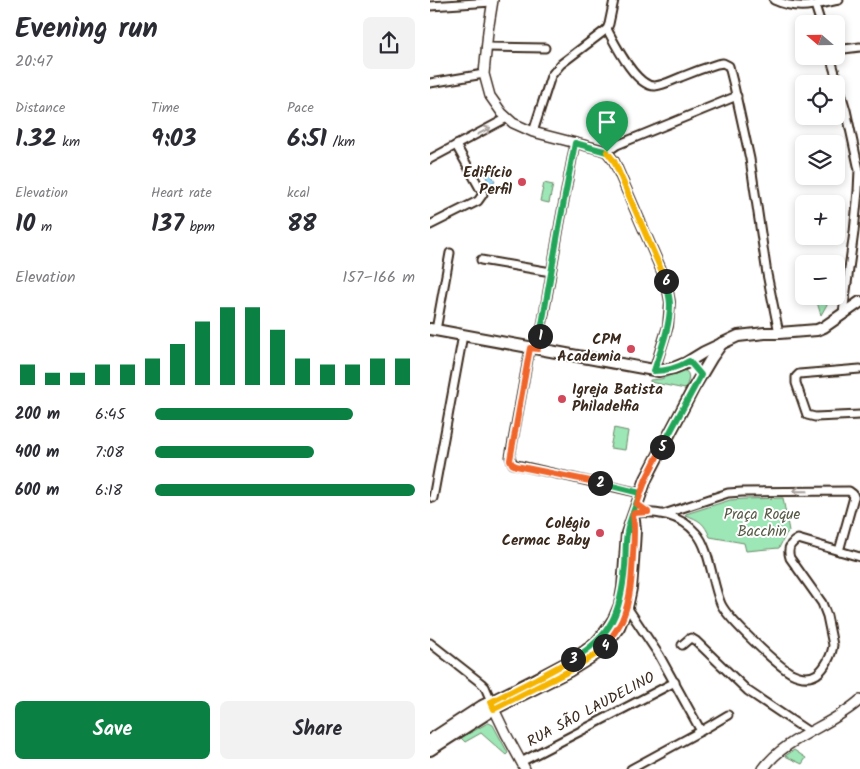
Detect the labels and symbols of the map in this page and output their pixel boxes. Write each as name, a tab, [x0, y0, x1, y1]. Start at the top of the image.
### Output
north arrow	[795, 15, 845, 65]
pin	[586, 101, 628, 152]
one-way arrow	[476, 125, 491, 135]
place label: Edifício Perfil	[463, 161, 512, 202]
marker: Edifício Perfil	[516, 176, 528, 188]
pin: 6	[654, 268, 678, 294]
pin: 1	[528, 324, 552, 348]
place label: CPM Academia	[557, 328, 622, 369]
marker: CPM Academia	[625, 343, 637, 355]
place label: Igreja Batista Philadelfia	[572, 378, 663, 419]
marker: Igreja Batista Philadelfia	[556, 393, 568, 405]
pin: 5	[650, 434, 674, 460]
pin: 2	[588, 470, 612, 496]
one-way arrow	[792, 486, 808, 496]
park label: Praça Roque Bacchin	[724, 503, 801, 544]
place label: Colégio Cermac Baby	[502, 512, 590, 553]
marker: Colégio Cermac Baby	[594, 527, 606, 539]
pin: 4	[592, 634, 618, 658]
pin: 3	[560, 646, 586, 672]
street label: RUA SÃO LAUDELINO	[523, 666, 659, 754]

